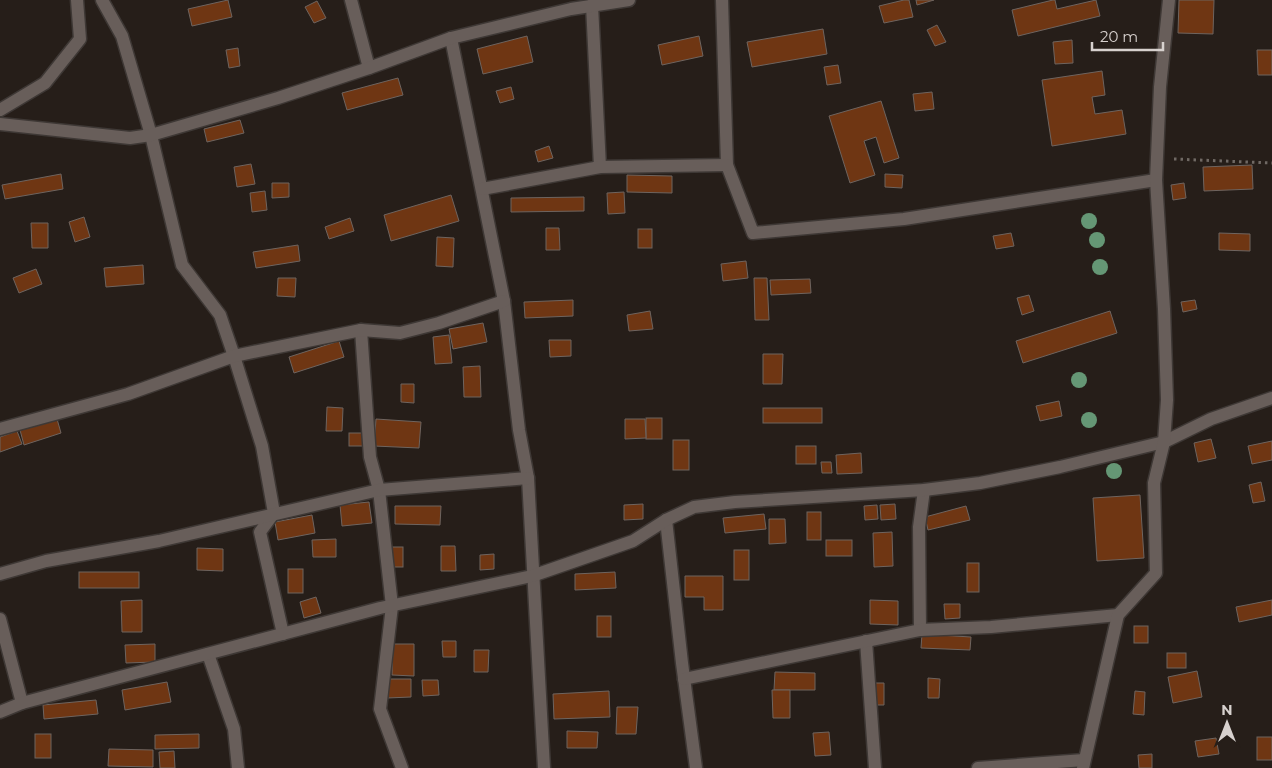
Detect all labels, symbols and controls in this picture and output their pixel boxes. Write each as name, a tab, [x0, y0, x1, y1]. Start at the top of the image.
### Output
scale bar	[1092, 20, 1163, 52]
text: 20 m	[1100, 27, 1138, 46]
north arrow	[1202, 698, 1252, 748]
text: N	[1221, 701, 1233, 719]

